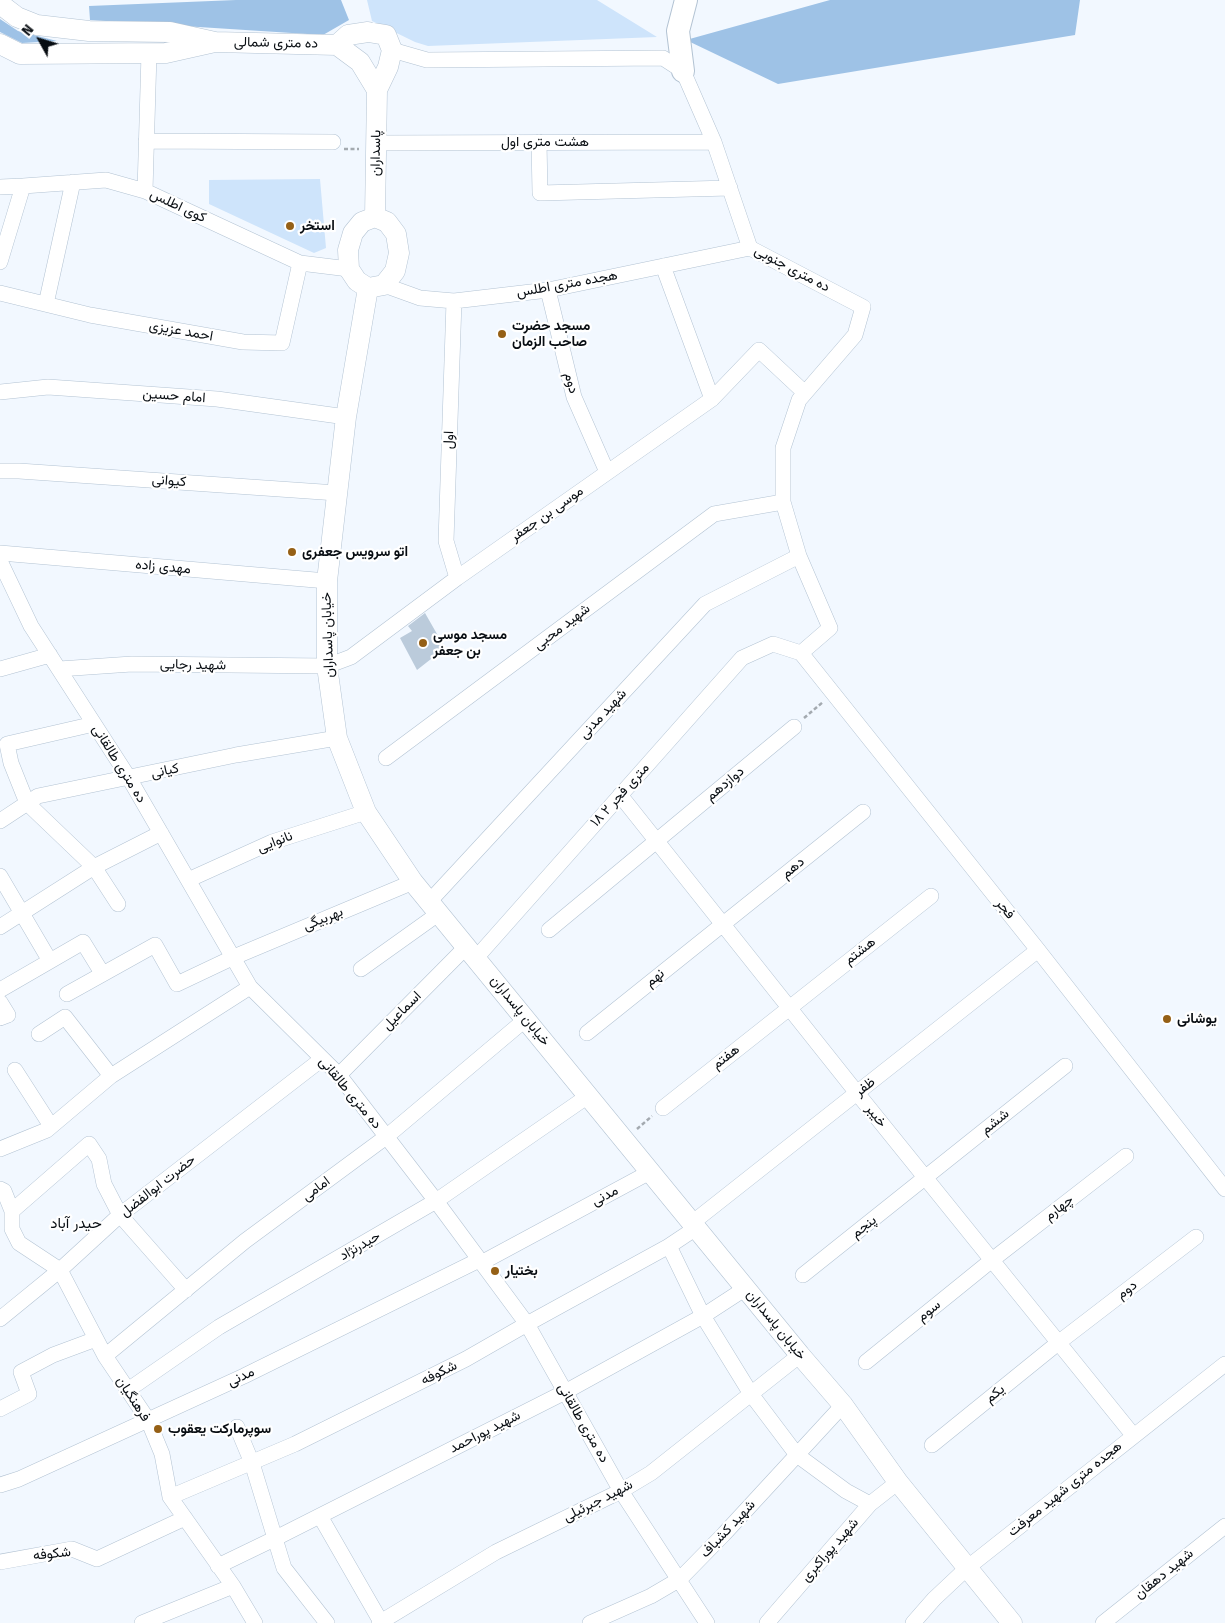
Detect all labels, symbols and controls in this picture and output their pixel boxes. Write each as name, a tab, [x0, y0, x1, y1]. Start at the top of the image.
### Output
north arrow	[15, 15, 65, 65]
text: N	[18, 21, 37, 39]
street label: ده متری شمالی	[234, 34, 318, 52]
street label: پاسداران	[367, 130, 385, 176]
street label: هشت متری اول	[501, 134, 589, 150]
street label: کوی اطلس	[147, 186, 209, 226]
place label: استخر	[300, 218, 335, 234]
marker: استخر	[284, 220, 296, 232]
street label: ده متری جنوبی	[751, 242, 833, 296]
street label: هجده متری اطلس	[515, 267, 619, 301]
street label: احمد عزیزی	[148, 317, 214, 345]
place label: مسجد حضرت صاحب الزمان	[512, 318, 590, 351]
marker: مسجد حضرت صاحب الزمان	[496, 328, 508, 340]
street label: دوم	[560, 371, 582, 395]
street label: امام حسین	[142, 385, 206, 407]
street label: اول	[440, 431, 458, 449]
street label: کیوانی	[151, 471, 187, 491]
street label: موسی بن جعفر	[507, 483, 587, 545]
place label: اتو سرویس جعفری	[302, 544, 408, 560]
marker: اتو سرویس جعفری	[286, 546, 298, 558]
street label: مهدی زاده	[134, 556, 192, 578]
street label: خیابان پاسداران	[318, 592, 338, 678]
street label: شهید محبی	[530, 600, 594, 654]
place label: مسجد موسی بن جعفر	[433, 627, 507, 660]
marker: مسجد موسی بن جعفر	[417, 637, 429, 649]
street label: شهید رجایی	[160, 656, 226, 674]
street label: شهید مدنی	[576, 686, 630, 742]
street label: ده متری طالقانی	[88, 722, 150, 806]
street label: کیانی	[150, 760, 180, 782]
street label: ۱۸ متری فجر ۲	[587, 760, 653, 830]
street label: دوازدهم	[702, 763, 748, 805]
street label: نانوایی	[255, 828, 295, 856]
street label: دهم	[778, 854, 808, 882]
street label: فجر	[992, 895, 1018, 923]
street label: بهربیگی	[301, 903, 345, 935]
street label: هشتم	[841, 933, 879, 969]
street label: نهم	[642, 965, 668, 991]
street label: خیابان پاسداران	[487, 973, 553, 1049]
street label: اسماعیل	[379, 988, 425, 1034]
place label: یوشانی	[1177, 1011, 1217, 1027]
marker: یوشانی	[1161, 1013, 1173, 1025]
street label: هفتم	[709, 1041, 743, 1073]
street label: ده متری طالقانی	[315, 1054, 385, 1132]
street label: ظفر	[851, 1074, 879, 1100]
street label: خیبر	[862, 1101, 890, 1131]
street label: ششم	[977, 1105, 1013, 1139]
street label: حضرت ابوالفضل	[117, 1151, 199, 1221]
street label: امامی	[298, 1173, 334, 1205]
street label: مدنی	[589, 1182, 621, 1210]
street label: چهارم	[1041, 1192, 1077, 1224]
street label: پنجم	[848, 1212, 880, 1242]
district label: حیدر آباد	[50, 1215, 102, 1233]
street label: حیدرنژاد	[337, 1228, 383, 1264]
place label: بختیار	[505, 1263, 538, 1279]
marker: بختیار	[489, 1265, 501, 1277]
street label: دوم	[1113, 1277, 1141, 1303]
street label: خیابان پاسداران	[743, 1287, 809, 1363]
street label: سوم	[914, 1296, 944, 1326]
street label: شکوفه	[418, 1357, 460, 1389]
street label: مدنی	[225, 1363, 257, 1391]
street label: فرهنگیان	[112, 1373, 154, 1425]
street label: ده متری طالقانی	[553, 1380, 613, 1466]
street label: یکم	[982, 1381, 1008, 1407]
street label: شهید پوراحمد	[447, 1407, 523, 1457]
place label: سوپرمارکت یعقوب	[168, 1421, 271, 1437]
marker: سوپرمارکت یعقوب	[152, 1423, 164, 1435]
street label: هجده متری شهید معرفت	[1005, 1438, 1125, 1540]
street label: شهید جبرئیلی	[560, 1476, 636, 1526]
street label: شهید کشباف	[697, 1497, 759, 1561]
street label: شهید پوراکبری	[798, 1515, 862, 1585]
street label: شکوفه	[32, 1544, 72, 1564]
street label: شهید دهقان	[1131, 1545, 1197, 1603]

